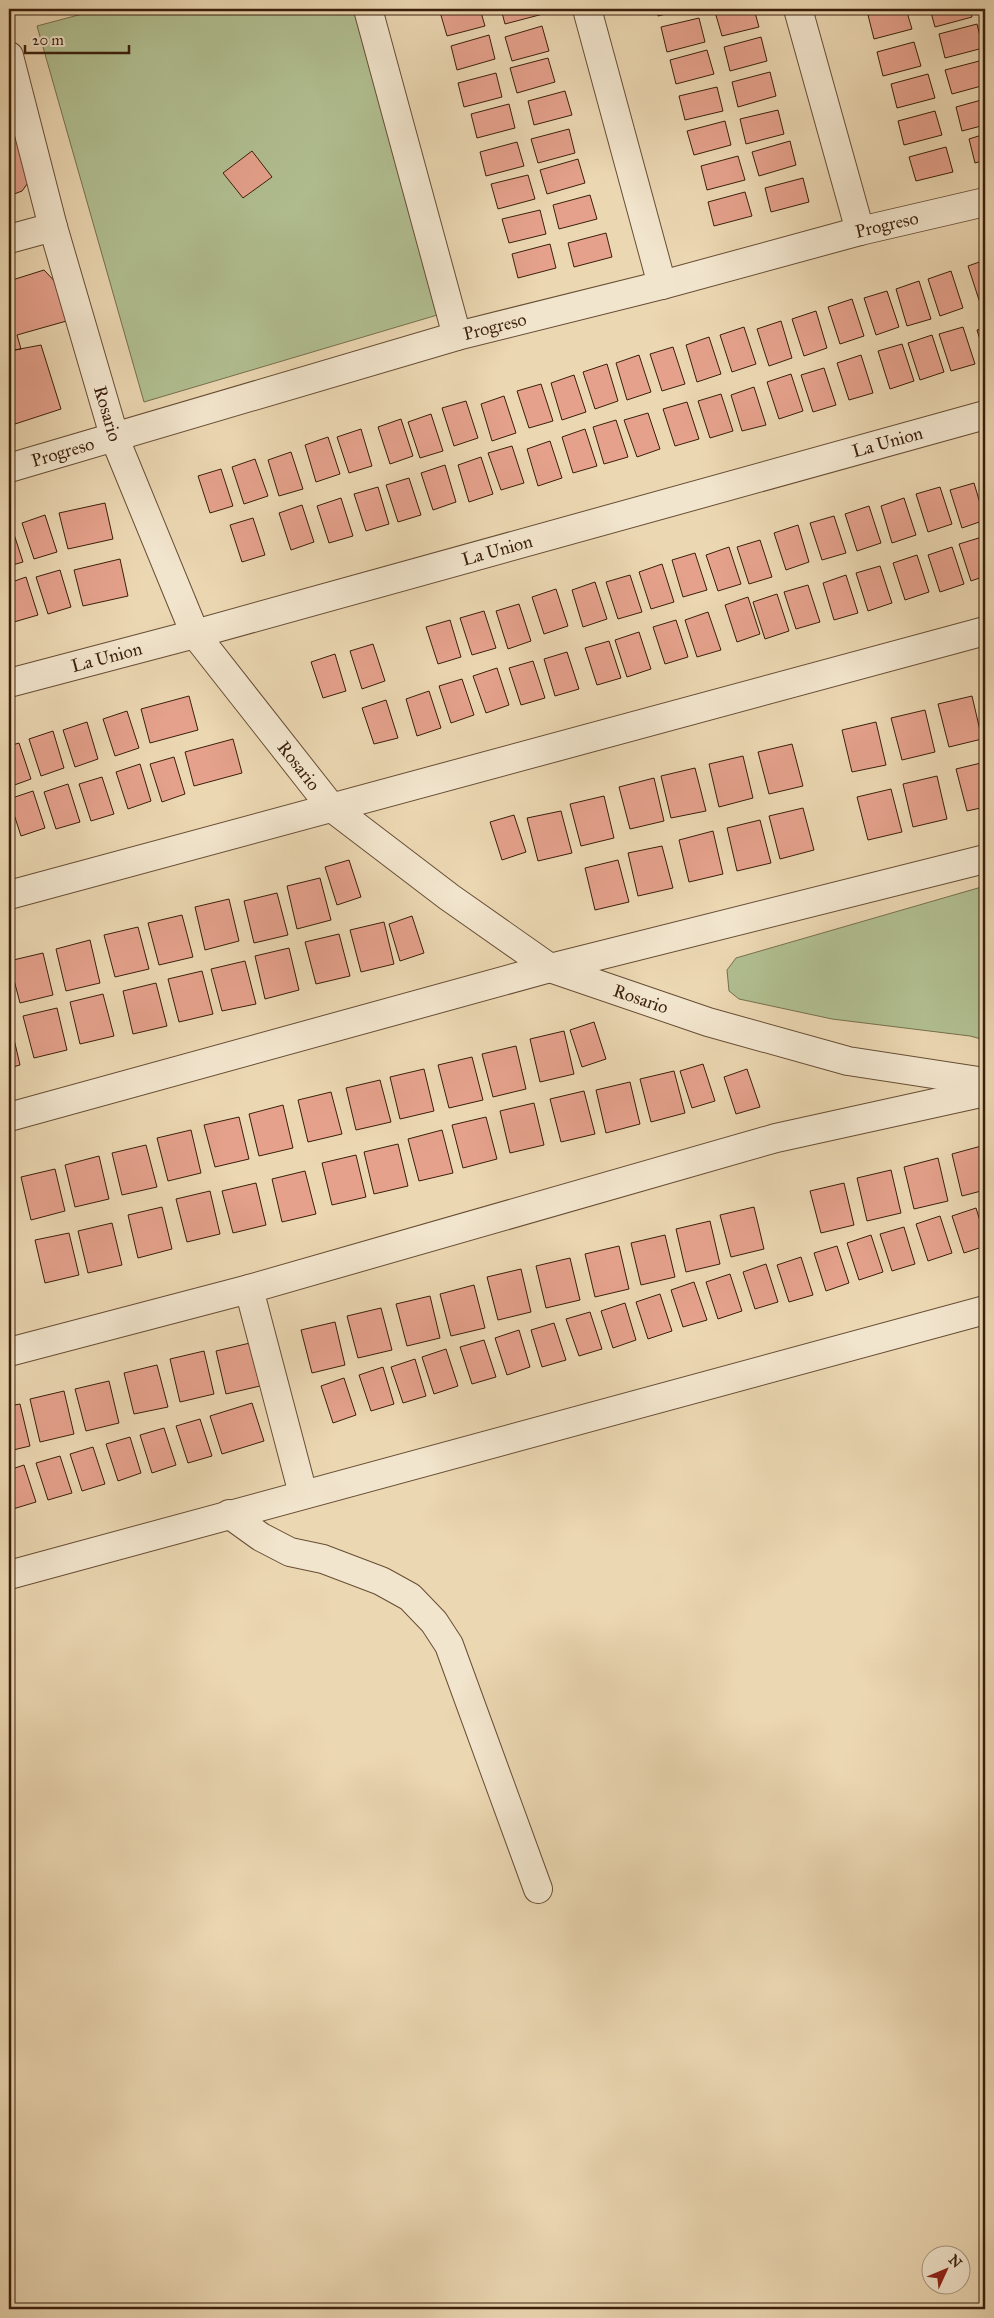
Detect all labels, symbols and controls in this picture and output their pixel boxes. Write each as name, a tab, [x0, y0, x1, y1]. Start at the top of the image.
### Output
scale bar	[25, 22, 129, 54]
text: 20 m	[32, 31, 64, 49]
street label: Progreso	[853, 207, 921, 243]
street label: Progreso	[461, 308, 529, 345]
street label: Rosario	[89, 383, 126, 444]
street label: La Union	[850, 422, 925, 462]
street label: Progreso	[29, 433, 97, 472]
street label: La Union	[460, 530, 535, 570]
street label: La Union	[69, 637, 145, 677]
street label: Rosario	[273, 737, 325, 795]
street label: Rosario	[610, 979, 671, 1019]
north arrow	[922, 2246, 972, 2296]
text: N	[945, 2251, 965, 2272]

